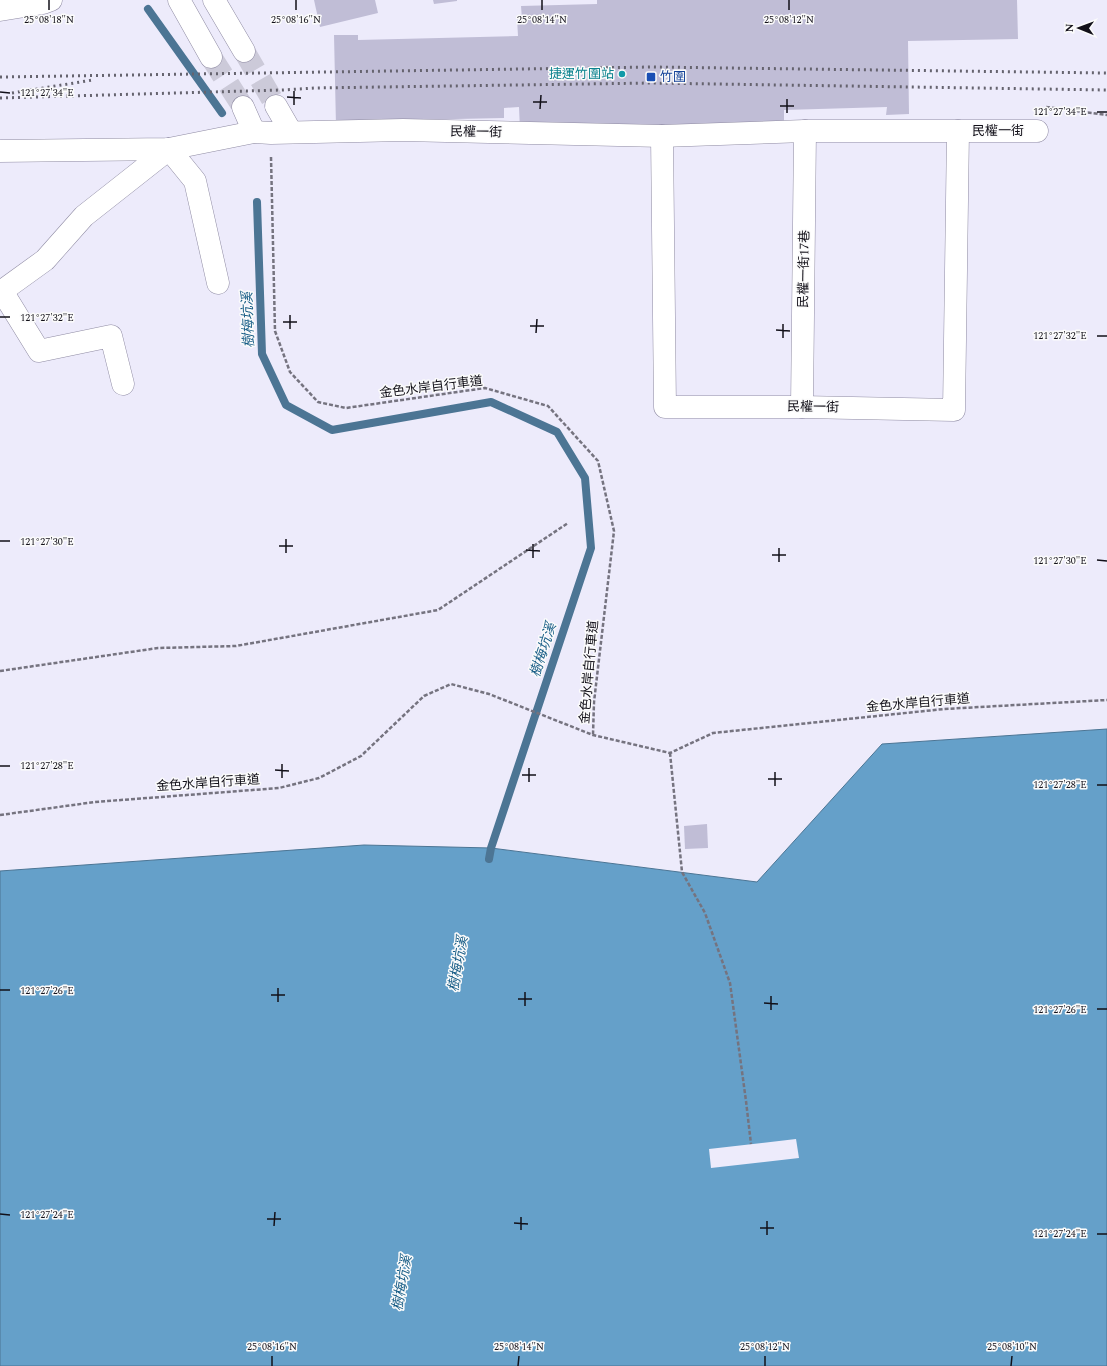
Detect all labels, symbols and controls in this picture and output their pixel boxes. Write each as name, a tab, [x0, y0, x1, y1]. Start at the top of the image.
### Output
north arrow	[1059, 8, 1099, 48]
text: 25°08'18"N	[24, 12, 74, 28]
text: 25°08'16"N	[271, 12, 321, 28]
text: 25°08'14"N	[517, 12, 567, 28]
text: 25°08'12"N	[764, 12, 814, 28]
text: N	[1061, 23, 1078, 32]
place label: 捷運竹圍站	[549, 64, 614, 84]
place label: 竹圍	[660, 67, 686, 87]
marker: 捷運竹圍站	[617, 69, 627, 79]
marker: 竹圍	[645, 71, 657, 83]
text: 121°27'34"E	[20, 85, 74, 101]
text: 121°27'34"E	[1033, 104, 1087, 120]
street label: 民權一街	[972, 121, 1024, 141]
street label: 民權一街	[450, 122, 502, 142]
street label: 民權一街17巷	[793, 230, 815, 308]
water label: 樹梅坑溪	[236, 290, 259, 348]
text: 121°27'32"E	[20, 310, 74, 326]
text: 121°27'32"E	[1033, 328, 1087, 344]
street label: 金色水岸自行車道	[378, 371, 484, 403]
street label: 民權一街	[787, 397, 839, 417]
text: 121°27'30"E	[20, 534, 74, 550]
text: 121°27'30"E	[1033, 553, 1087, 569]
water label: 樹梅坑溪	[524, 618, 562, 680]
street label: 金色水岸自行車道	[575, 619, 603, 725]
street label: 金色水岸自行車道	[865, 689, 971, 717]
text: 121°27'28"E	[20, 758, 74, 774]
street label: 金色水岸自行車道	[155, 769, 261, 797]
text: 121°27'28"E	[1033, 777, 1087, 793]
water label: 樹梅坑溪	[443, 933, 474, 993]
text: 121°27'26"E	[20, 983, 74, 999]
text: 121°27'26"E	[1033, 1002, 1087, 1018]
text: 121°27'24"E	[20, 1207, 74, 1223]
text: 121°27'24"E	[1033, 1226, 1087, 1242]
water label: 樹梅坑溪	[387, 1252, 418, 1312]
text: 25°08'16"N	[247, 1339, 297, 1355]
text: 25°08'14"N	[494, 1339, 544, 1355]
text: 25°08'12"N	[740, 1339, 790, 1355]
text: 25°08'10"N	[987, 1339, 1037, 1355]

